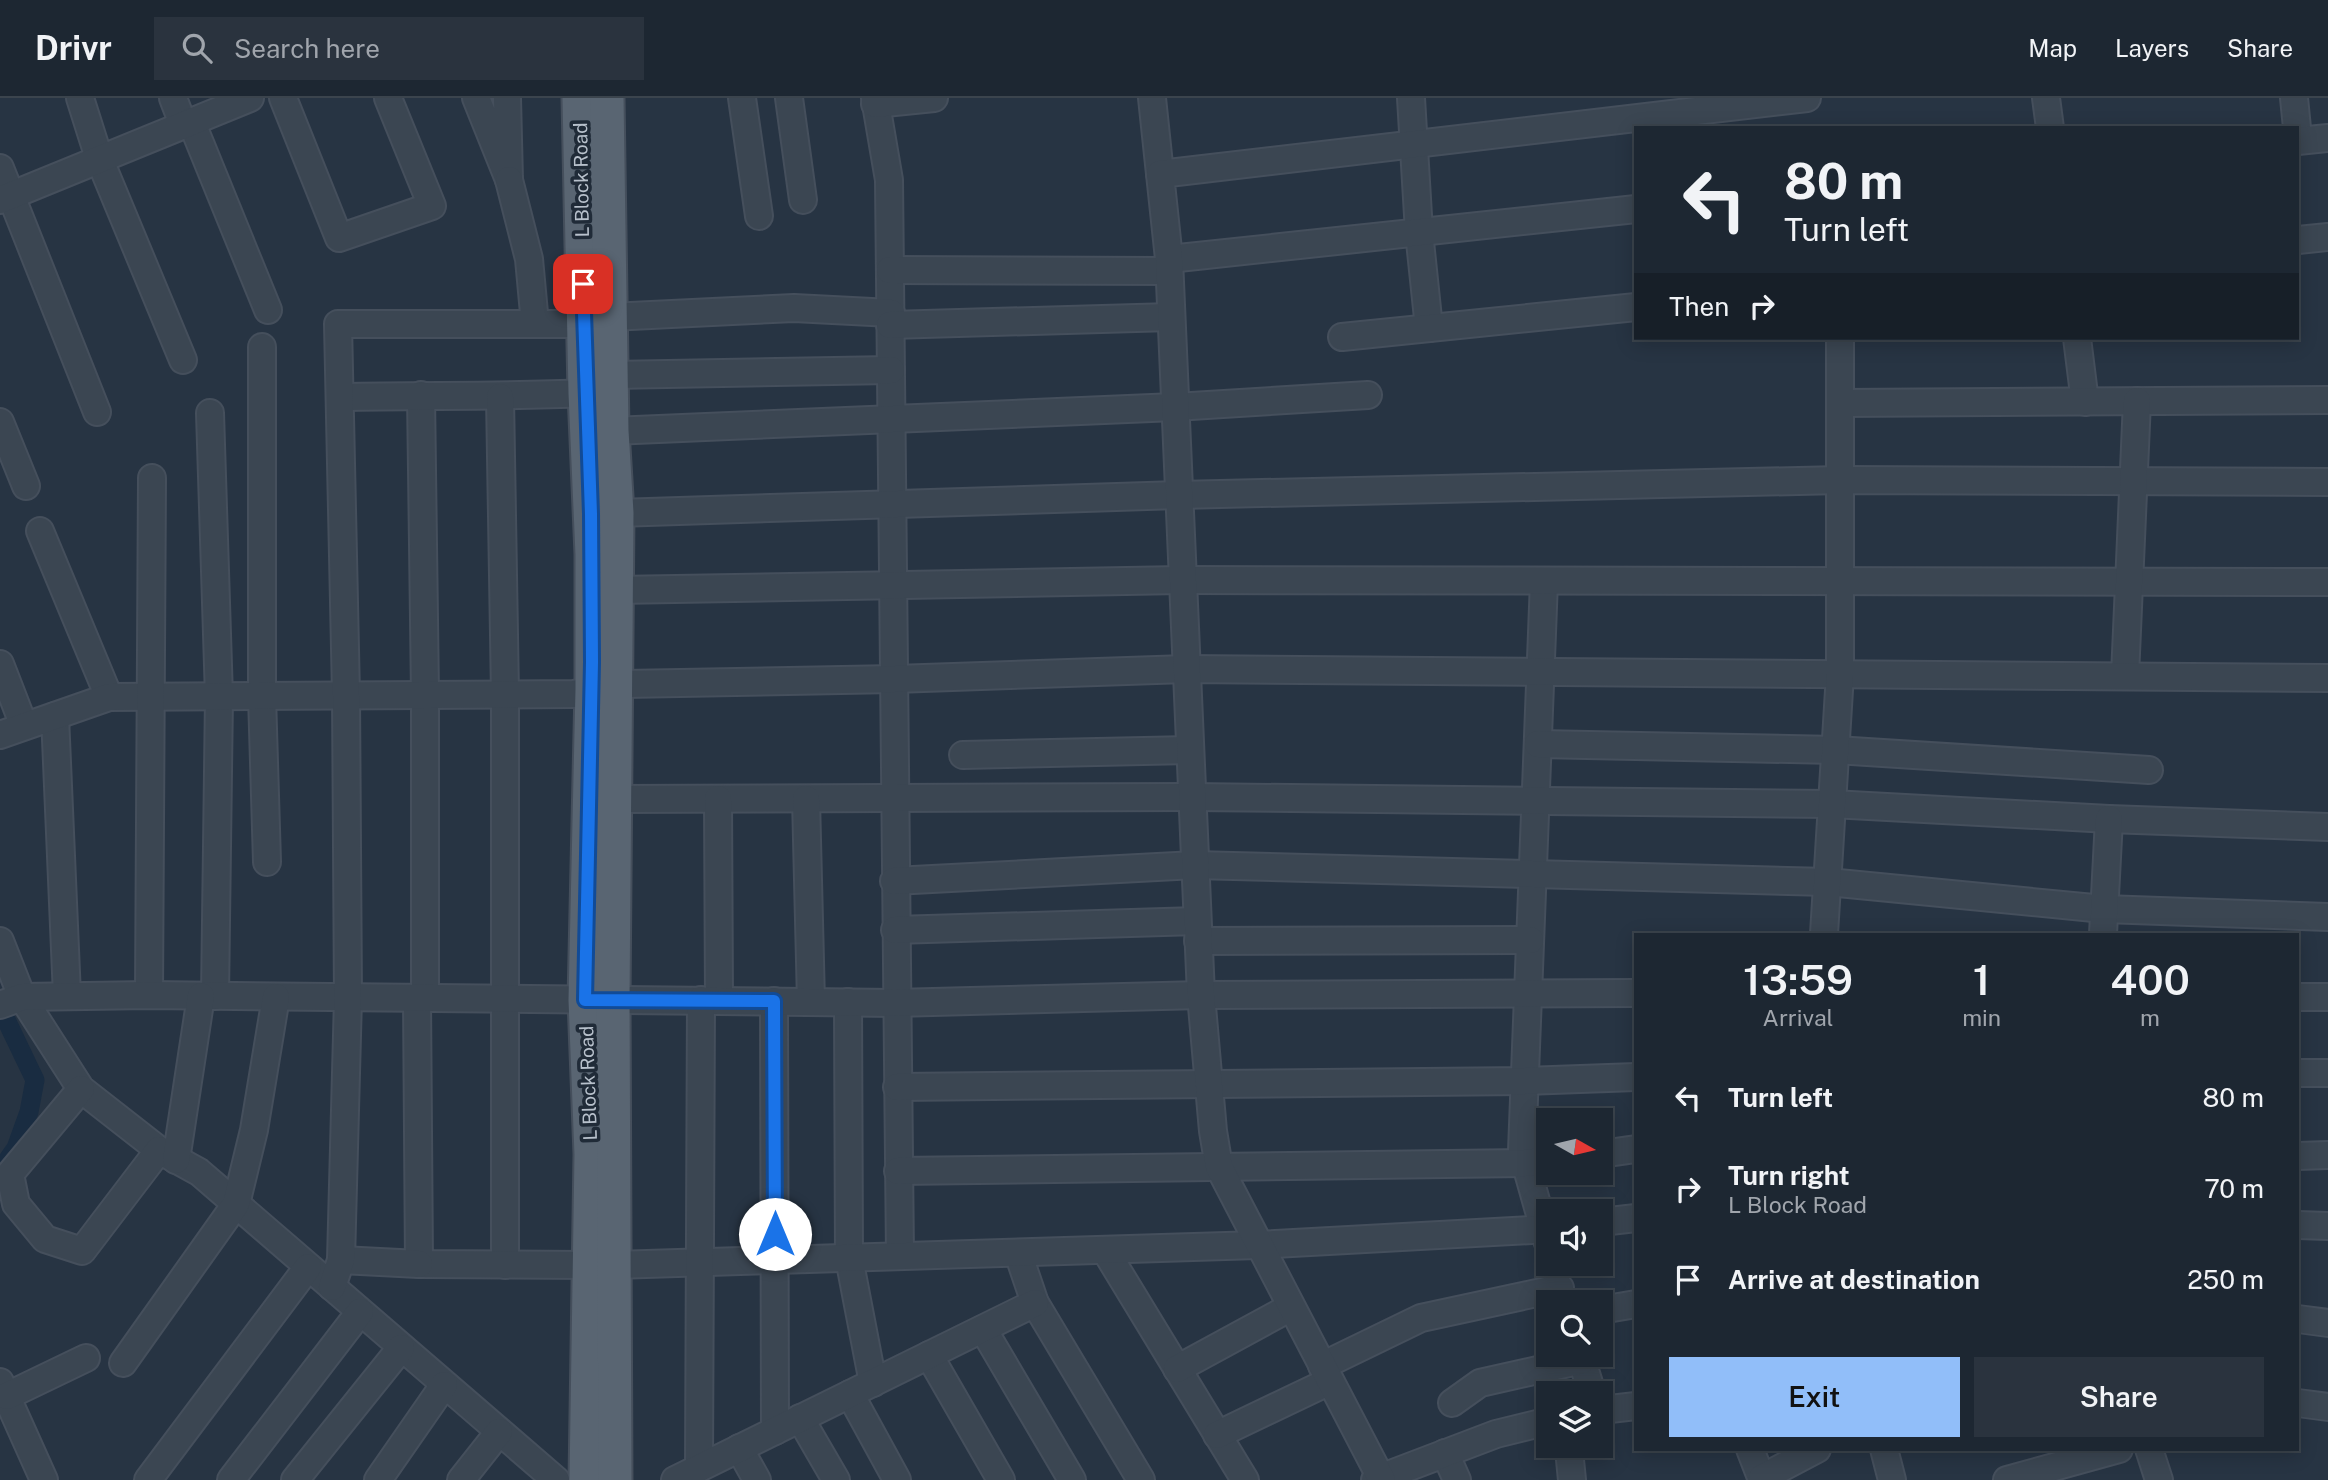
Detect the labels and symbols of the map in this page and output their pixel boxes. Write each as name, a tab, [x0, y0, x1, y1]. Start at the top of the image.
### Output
street label: L Block Road	[569, 122, 593, 238]
pin	[553, 254, 613, 314]
street label: L Block Road	[575, 1025, 601, 1141]
north arrow	[1536, 1108, 1614, 1185]
position arrow	[738, 1197, 812, 1271]

